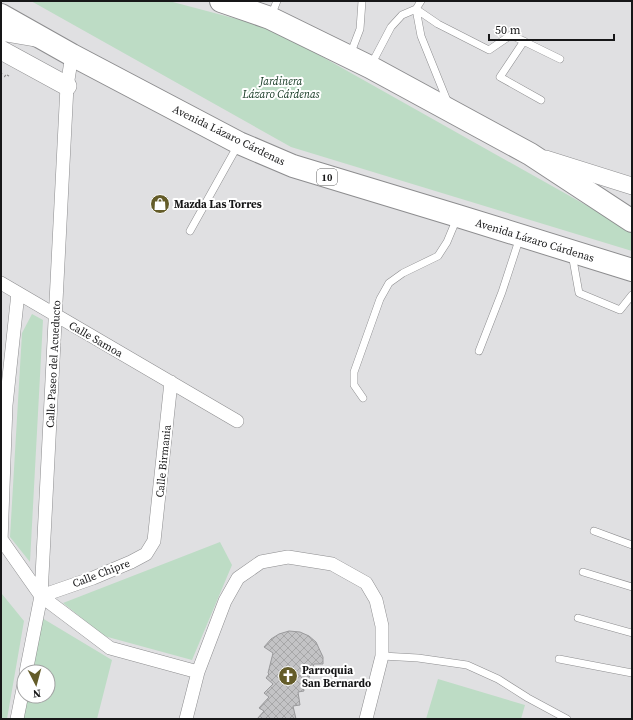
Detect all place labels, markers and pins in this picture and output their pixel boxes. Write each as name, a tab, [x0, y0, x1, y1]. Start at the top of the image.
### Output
shop icon: Mazda Las Torres	[149, 193, 171, 215]
place label: Mazda Las Torres	[174, 197, 262, 212]
place label: Parroquia San Bernardo	[302, 663, 371, 691]
church icon: Parroquia San Bernardo	[277, 665, 299, 687]

